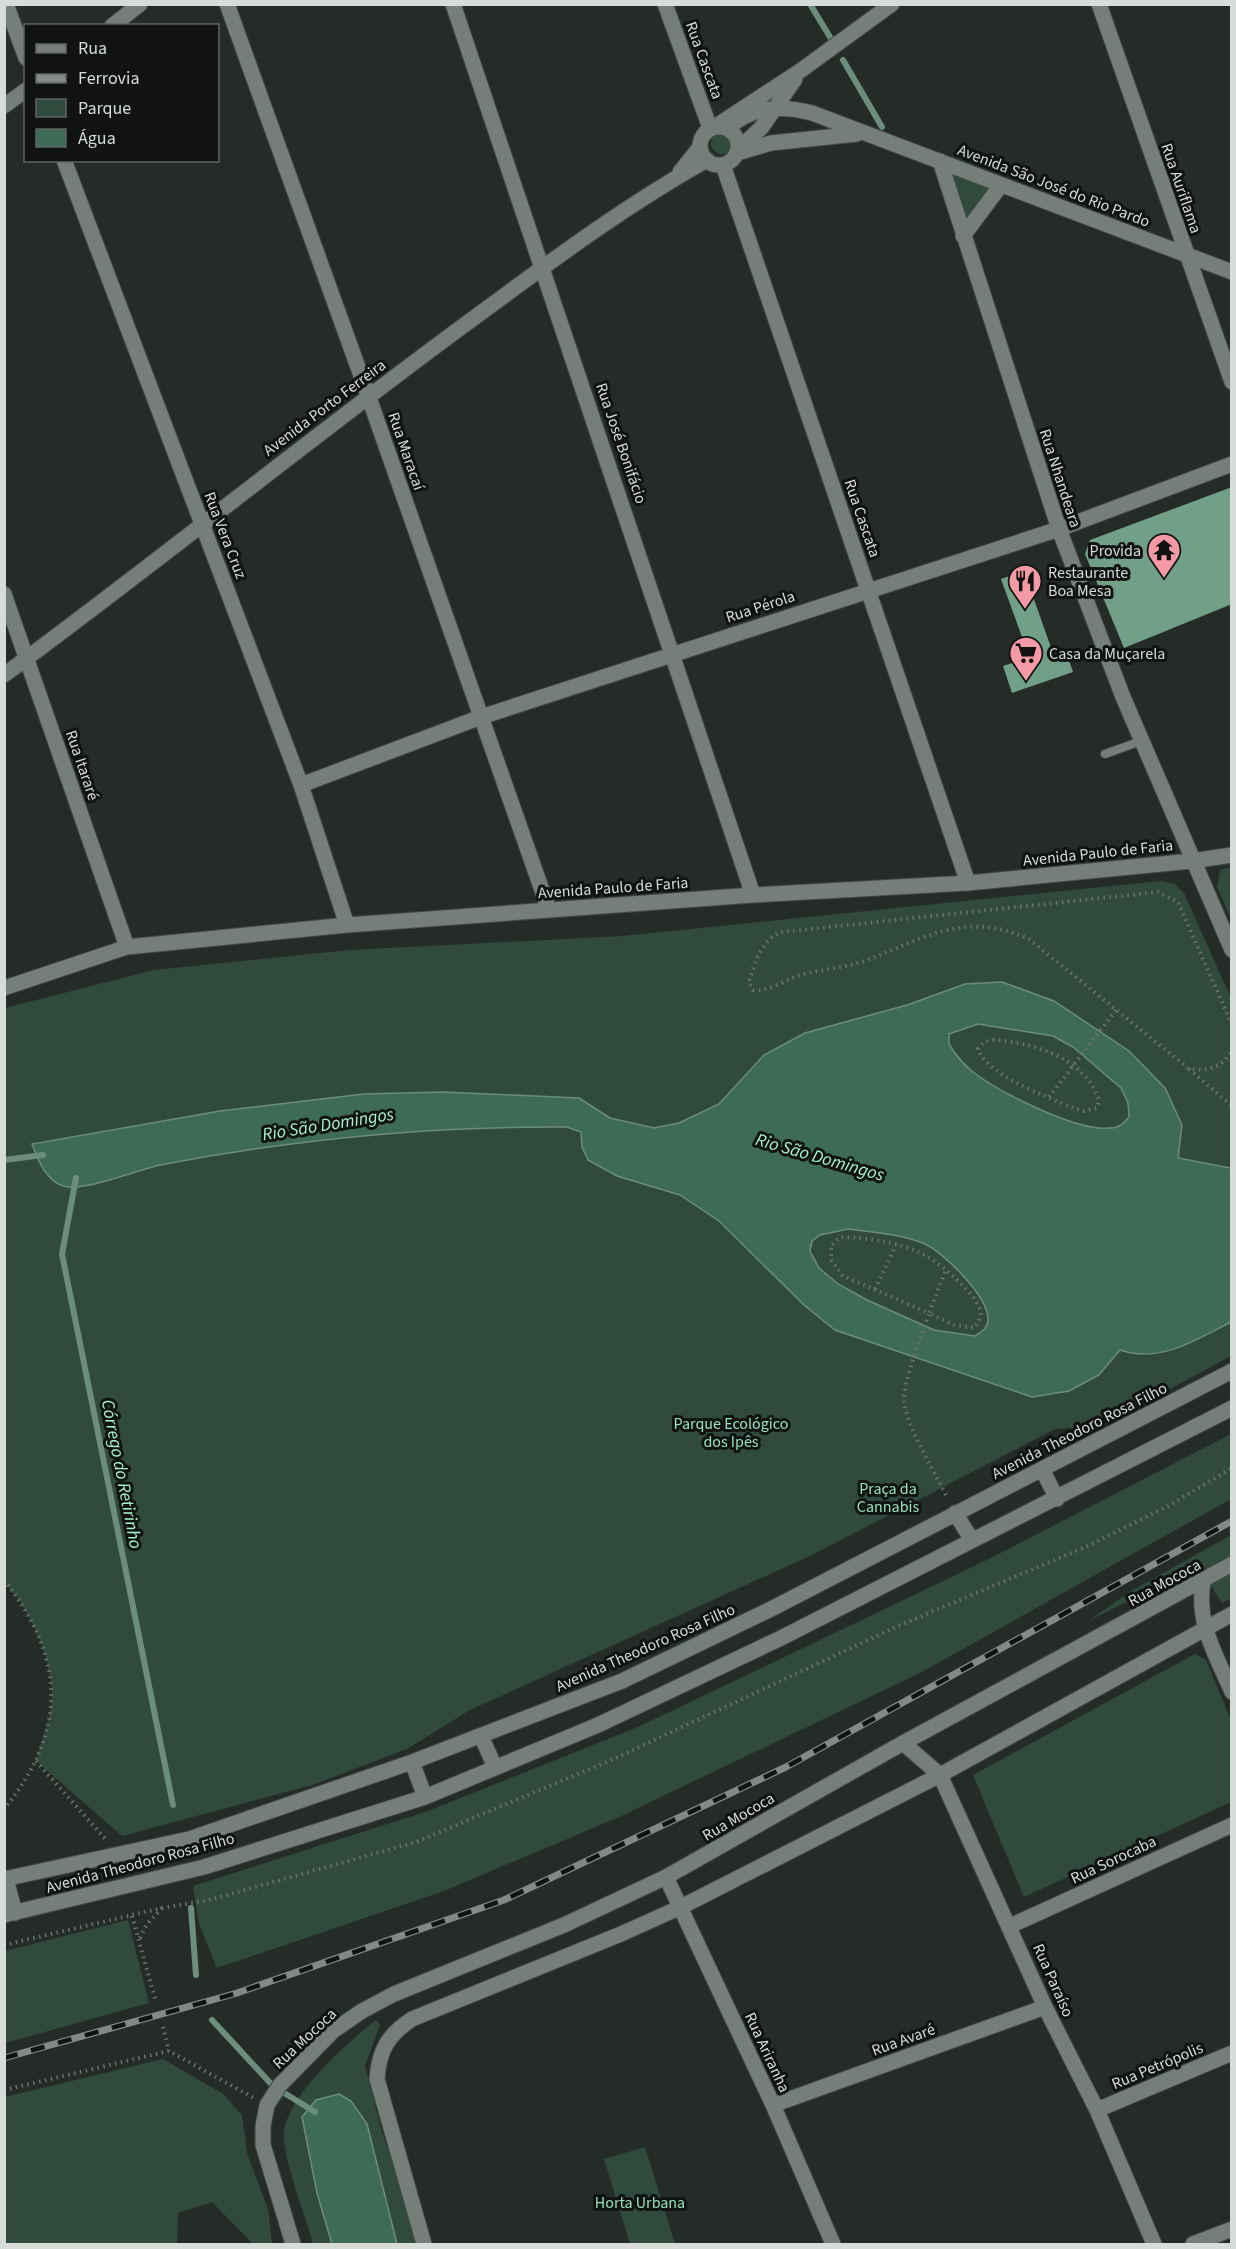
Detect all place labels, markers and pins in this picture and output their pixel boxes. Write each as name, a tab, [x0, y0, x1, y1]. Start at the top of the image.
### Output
temple icon: Provida	[1146, 532, 1182, 579]
place label: Provida	[1090, 540, 1141, 562]
place label: Restaurante Boa Mesa	[1048, 562, 1128, 602]
restaurant icon: Restaurante Boa Mesa	[1007, 563, 1043, 610]
supermarket icon: Casa da Muçarela	[1008, 635, 1044, 682]
place label: Casa da Muçarela	[1049, 643, 1165, 665]

